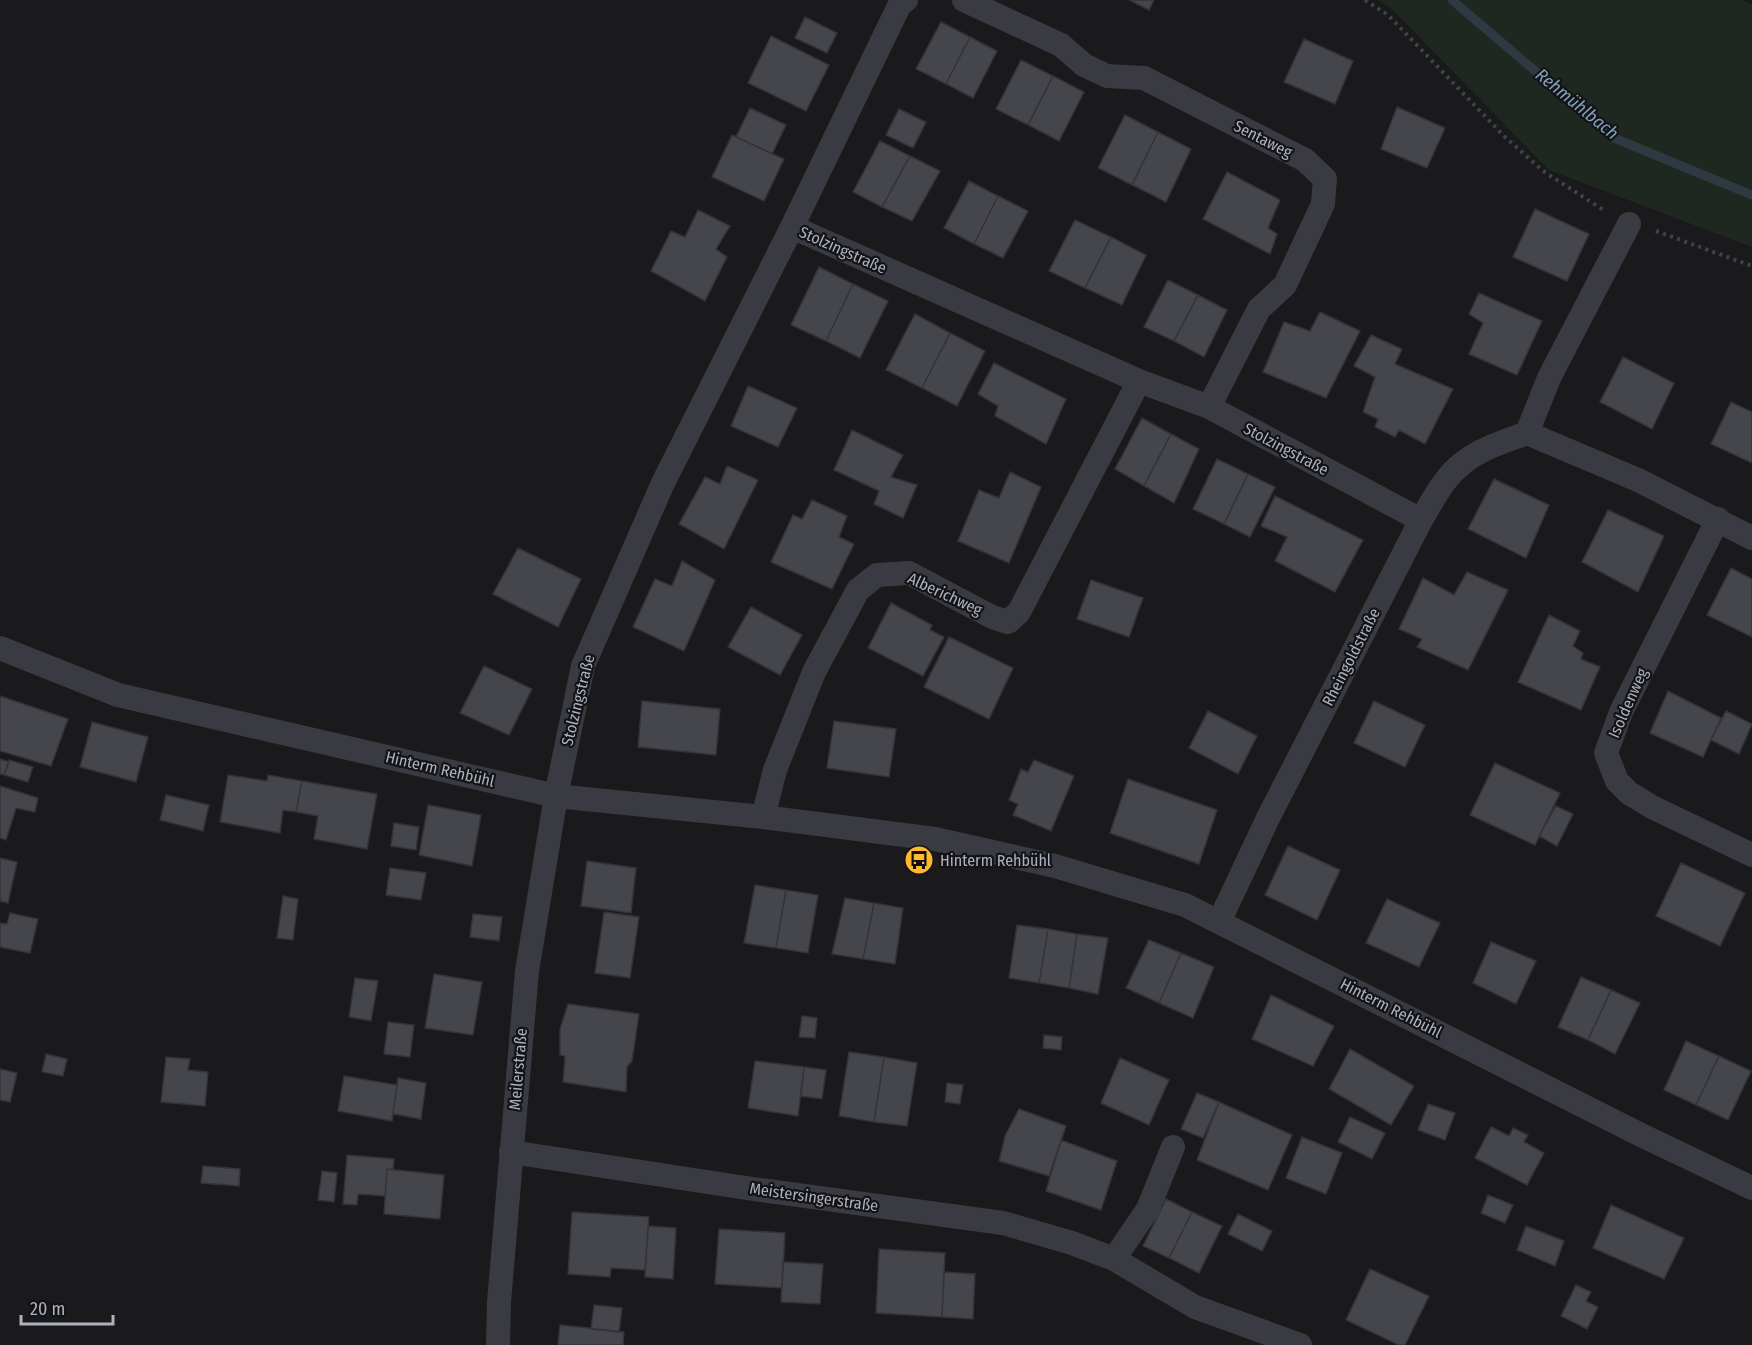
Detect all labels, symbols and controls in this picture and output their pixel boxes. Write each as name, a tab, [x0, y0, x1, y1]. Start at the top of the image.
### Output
water label: Rehmühlbach	[1531, 64, 1623, 144]
street label: Sentaweg	[1231, 116, 1296, 162]
street label: Stolzingstraße	[796, 222, 890, 278]
street label: Stolzingstraße	[1240, 419, 1332, 479]
street label: Alberichweg	[905, 569, 986, 620]
street label: Rheingoldstraße	[1318, 605, 1384, 709]
street label: Stolzingstraße	[557, 652, 599, 748]
street label: Isoldenweg	[1604, 665, 1652, 741]
street label: Hinterm Rehbühl	[384, 747, 496, 791]
bus stop icon: Hinterm Rehbühl	[903, 844, 935, 876]
place label: Hinterm Rehbühl	[940, 851, 1051, 870]
street label: Hinterm Rehbühl	[1337, 974, 1445, 1042]
street label: Meilerstraße	[505, 1027, 531, 1111]
street label: Meistersingerstraße	[748, 1179, 880, 1215]
scale bar	[21, 1288, 112, 1326]
text: 20 m	[30, 1298, 65, 1320]

